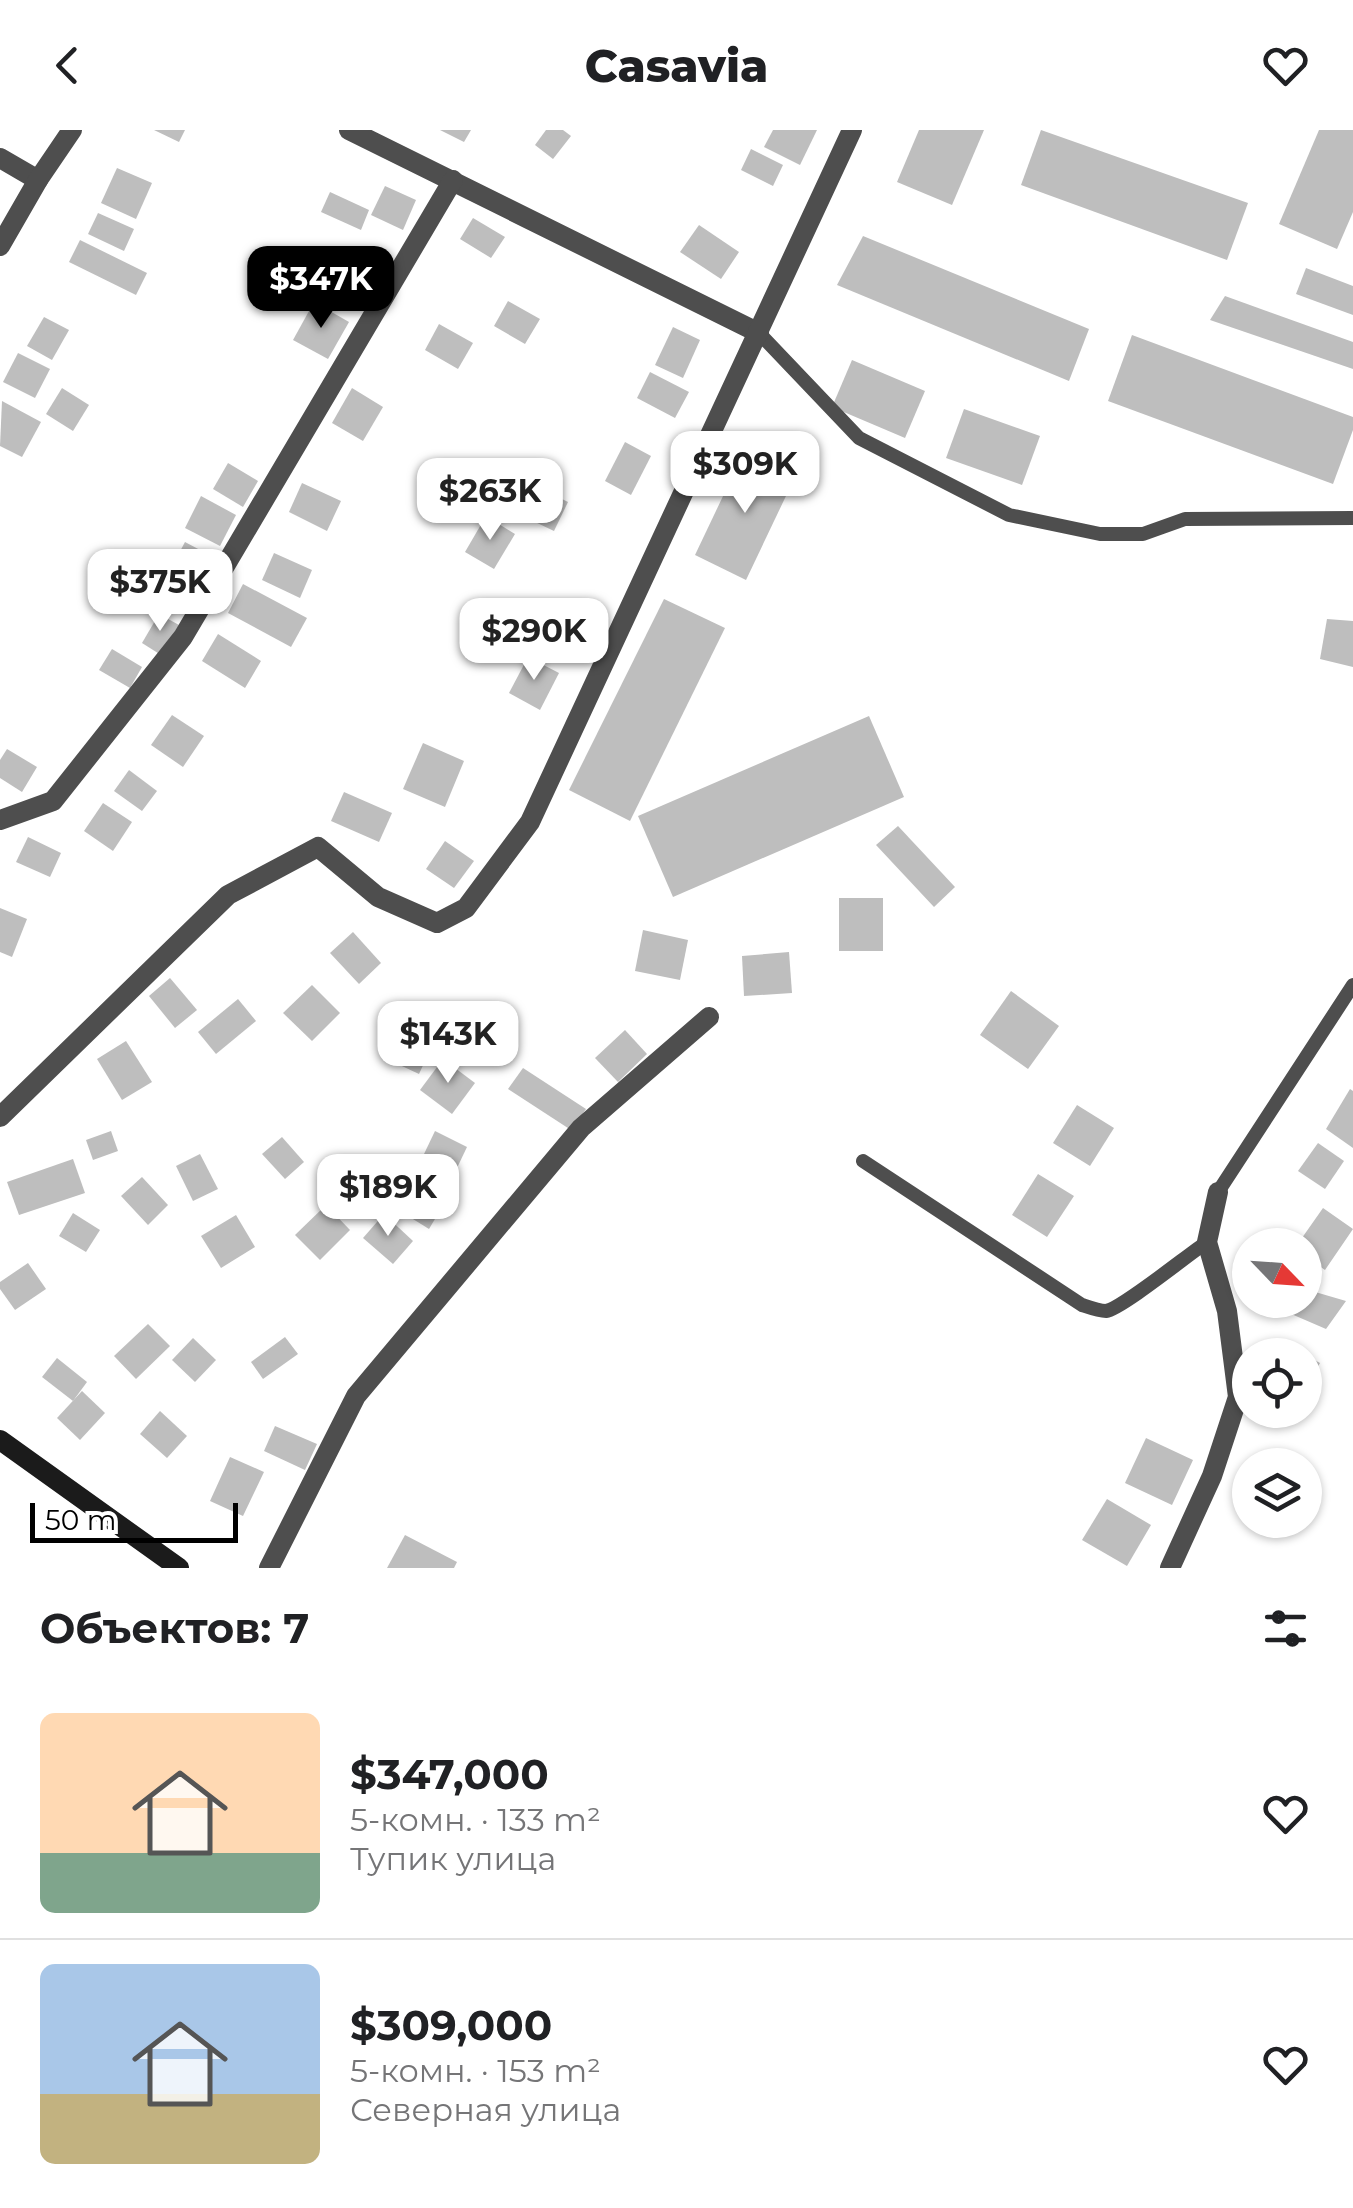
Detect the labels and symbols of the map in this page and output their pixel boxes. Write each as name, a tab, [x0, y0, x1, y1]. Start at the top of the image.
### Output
pin: $347K	[251, 246, 391, 331]
pin: $309K	[675, 431, 815, 516]
pin: $263K	[420, 458, 560, 543]
pin: $375K	[90, 549, 230, 634]
pin: $290K	[464, 598, 604, 683]
pin: $143K	[378, 1001, 518, 1086]
pin: $189K	[318, 1154, 458, 1239]
north arrow	[1232, 1228, 1322, 1318]
scale bar	[30, 1498, 238, 1542]

